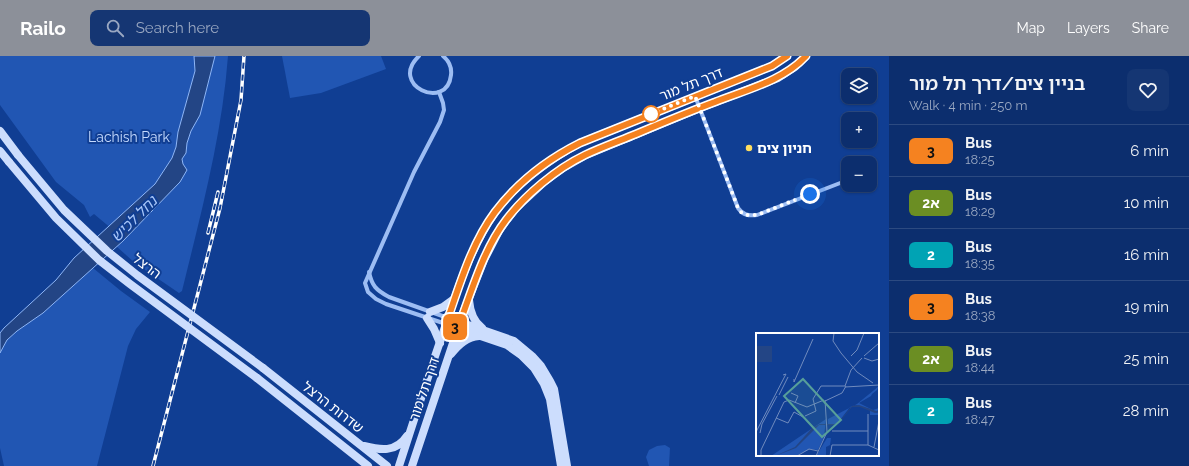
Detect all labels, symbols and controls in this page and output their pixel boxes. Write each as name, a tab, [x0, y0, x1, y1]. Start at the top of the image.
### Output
search box	[90, 10, 370, 46]
text: Railo	[20, 17, 66, 39]
icon: search	[104, 17, 126, 39]
text: Search here	[136, 19, 219, 37]
text: Map	[1017, 20, 1045, 36]
text: Layers	[1067, 20, 1110, 36]
text: Share	[1132, 20, 1169, 36]
street label: דרך תל מור	[657, 64, 725, 104]
map controls	[841, 68, 877, 192]
button: layers	[841, 68, 877, 104]
button: heart	[1127, 69, 1169, 111]
text: בניין צים/דרך תל מור	[909, 72, 1085, 94]
text: Walk · 4 min · 250 m	[909, 98, 1027, 113]
unlabelled marker	[642, 105, 660, 123]
button: +	[841, 112, 877, 148]
park label: Lachish Park	[88, 129, 170, 145]
text: Bus	[965, 134, 992, 152]
place label: חניון צים	[757, 140, 812, 156]
text: 6 min	[1130, 142, 1169, 160]
marker: חניון צים	[744, 143, 754, 153]
text: 3	[927, 143, 935, 159]
text: 18:25	[965, 152, 995, 167]
button: −	[841, 156, 877, 192]
your location	[800, 184, 820, 204]
text: Bus	[965, 186, 992, 204]
water label: נחל לכיש	[107, 191, 162, 246]
text: 10 min	[1124, 194, 1169, 212]
text: 2א	[922, 195, 940, 211]
text: 18:29	[965, 204, 995, 219]
text: Bus	[965, 238, 992, 256]
text: 16 min	[1124, 246, 1169, 264]
text: 2	[927, 247, 935, 263]
street label: הרצל	[130, 250, 164, 282]
text: 18:35	[965, 256, 995, 271]
text: Bus	[965, 290, 992, 308]
text: 19 min	[1124, 298, 1169, 316]
text: 3	[927, 299, 935, 315]
text: 18:38	[965, 308, 995, 323]
line badge: 3	[442, 314, 468, 340]
text: 3	[451, 319, 459, 335]
inset map	[756, 333, 879, 456]
text: Bus	[965, 342, 992, 360]
text: 25 min	[1123, 350, 1169, 368]
text: 2א	[922, 351, 940, 367]
street label: דרך תל מור	[406, 355, 443, 423]
text: 18:44	[965, 360, 995, 375]
street label: שדרות הרצל	[299, 378, 367, 436]
text: Bus	[965, 394, 992, 412]
text: 28 min	[1123, 402, 1169, 420]
text: 2	[927, 403, 935, 419]
text: 18:47	[965, 412, 995, 427]

